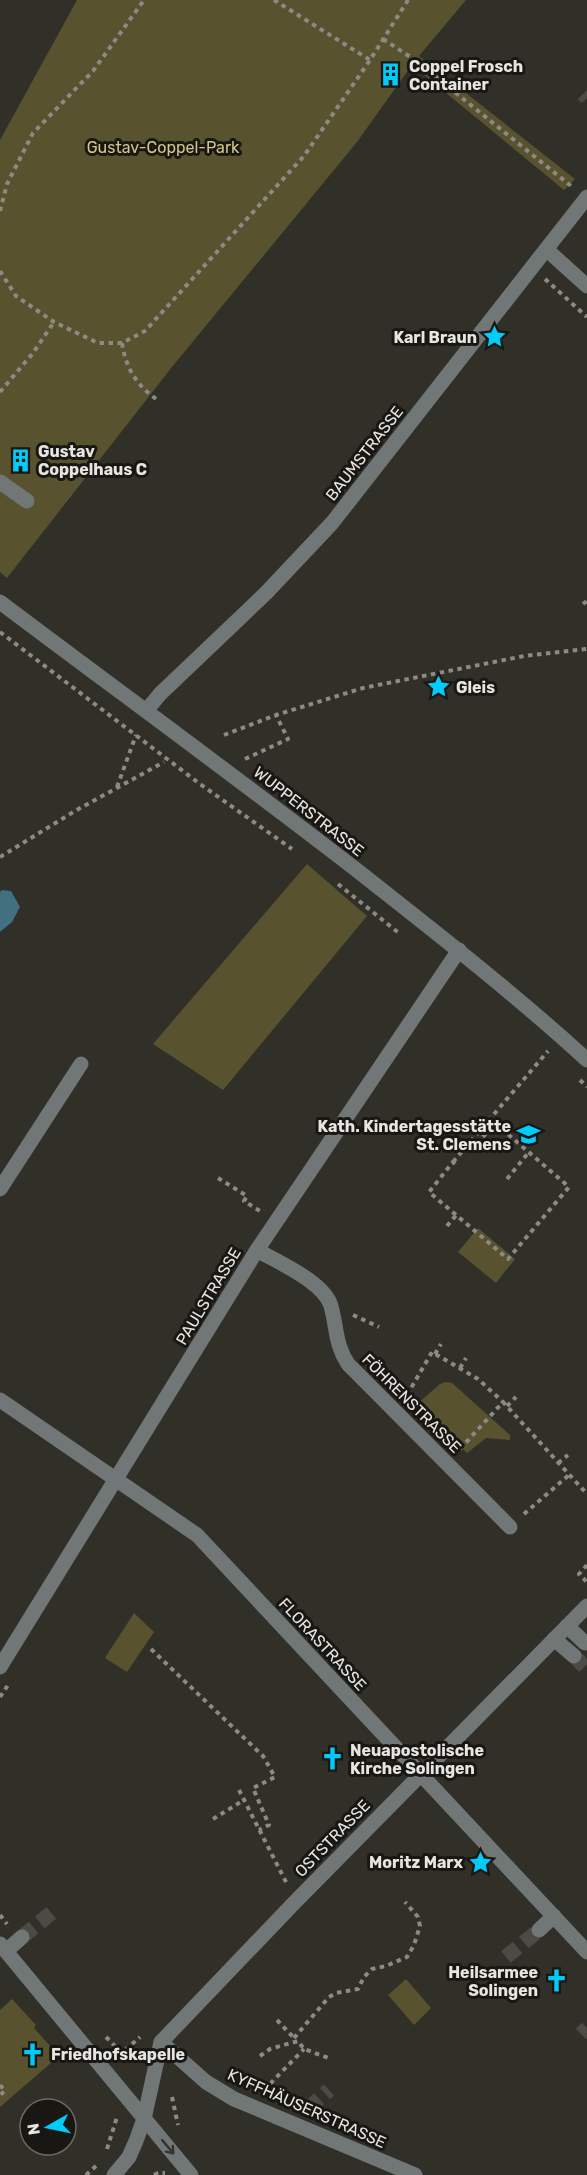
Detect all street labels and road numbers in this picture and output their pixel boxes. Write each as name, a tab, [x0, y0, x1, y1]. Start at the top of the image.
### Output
street label: BAUMSTRASSE	[322, 402, 407, 504]
street label: WUPPERSTRASSE	[250, 763, 368, 860]
street label: PAULSTRASSE	[172, 1244, 245, 1348]
street label: FÖHRENSTRASSE	[358, 1350, 465, 1457]
street label: FLORASTRASSE	[275, 1594, 370, 1695]
street label: OSTSTRASSE	[291, 1796, 374, 1881]
street label: KYFFHÄUSERSTRASSE	[225, 2065, 389, 2152]

